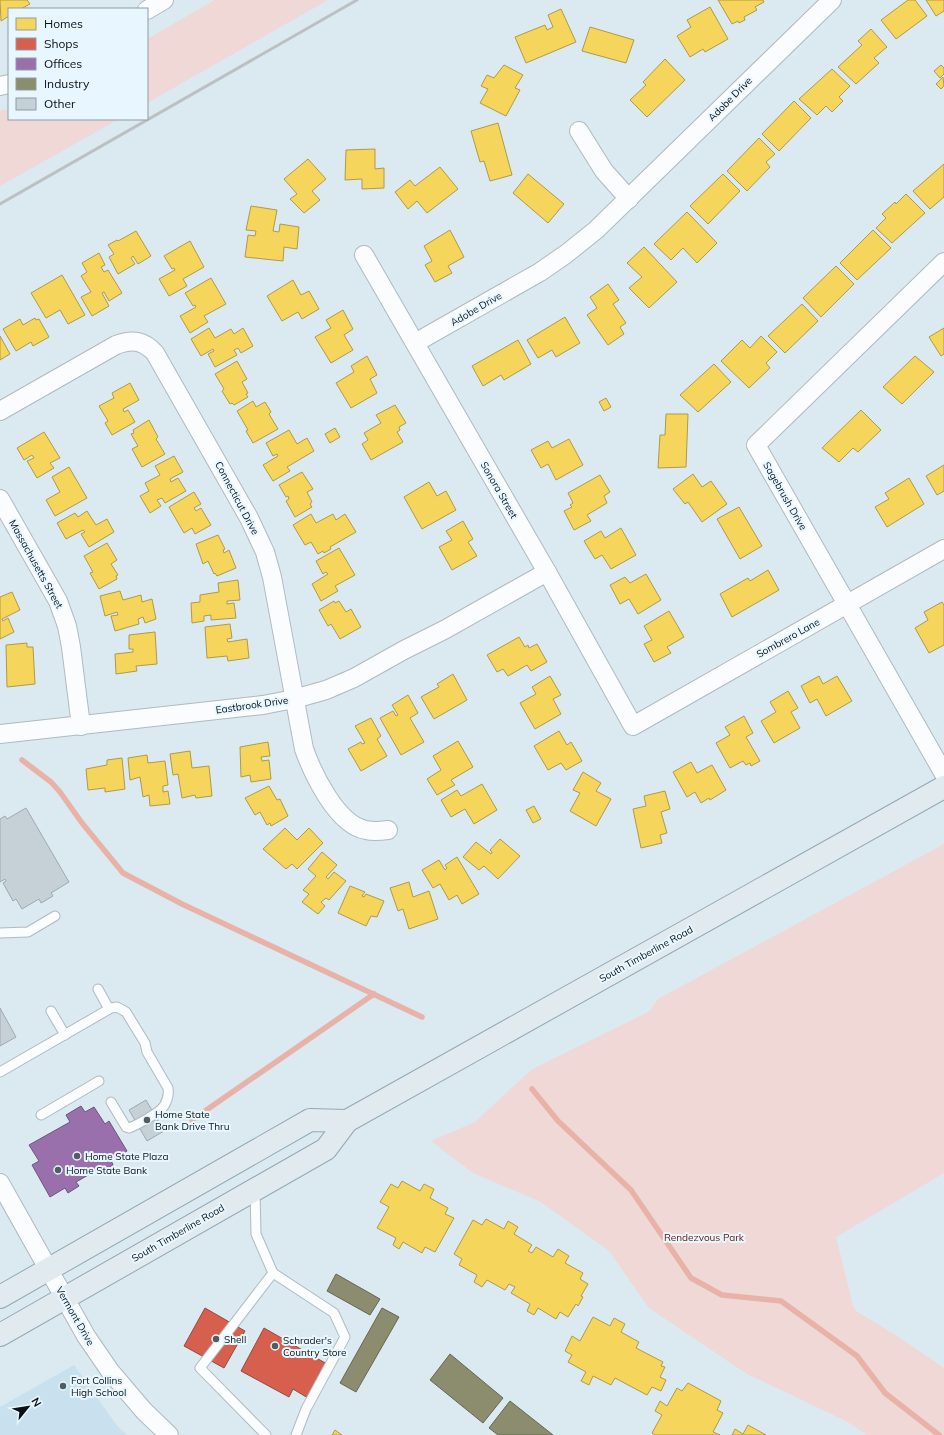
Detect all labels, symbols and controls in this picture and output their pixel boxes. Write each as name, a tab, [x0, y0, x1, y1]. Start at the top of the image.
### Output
legend	[8, 8, 148, 120]
text: Homes	[44, 16, 83, 31]
text: Shops	[44, 36, 79, 51]
text: Offices	[44, 56, 82, 71]
street label: Adobe Drive	[705, 74, 755, 124]
text: Industry	[44, 76, 90, 91]
text: Other	[44, 96, 76, 111]
street label: Adobe Drive	[448, 289, 504, 329]
street label: Connecticut Drive	[212, 459, 262, 537]
street label: Sonora Street	[478, 459, 521, 521]
street label: Sagebrush Drive	[760, 460, 810, 532]
street label: Massachusetts Street	[6, 517, 66, 611]
street label: Sombrero Lane	[754, 615, 822, 661]
street label: Eastbrook Drive	[215, 693, 289, 717]
street label: South Timberline Road	[597, 923, 695, 985]
place label: Home State Bank Drive Thru	[155, 1108, 230, 1133]
marker: Home State Bank Drive Thru	[142, 1115, 152, 1125]
place label: Home State Plaza	[85, 1150, 168, 1163]
marker: Home State Plaza	[72, 1151, 82, 1161]
place label: Home State Bank	[66, 1164, 148, 1177]
marker: Home State Bank	[53, 1165, 63, 1175]
street label: South Timberline Road	[129, 1201, 227, 1265]
park label: Rendezvous Park	[664, 1231, 745, 1244]
street label: Vermont Drive	[53, 1284, 97, 1348]
place label: Shell	[224, 1333, 246, 1346]
marker: Shell	[211, 1334, 221, 1344]
place label: Schrader's Country Store	[283, 1334, 347, 1359]
marker: Schrader's Country Store	[270, 1341, 280, 1351]
place label: Fort Collins High School	[71, 1374, 126, 1399]
marker: Fort Collins High School	[58, 1381, 68, 1391]
north arrow	[8, 1387, 48, 1427]
text: N	[29, 1395, 45, 1409]

